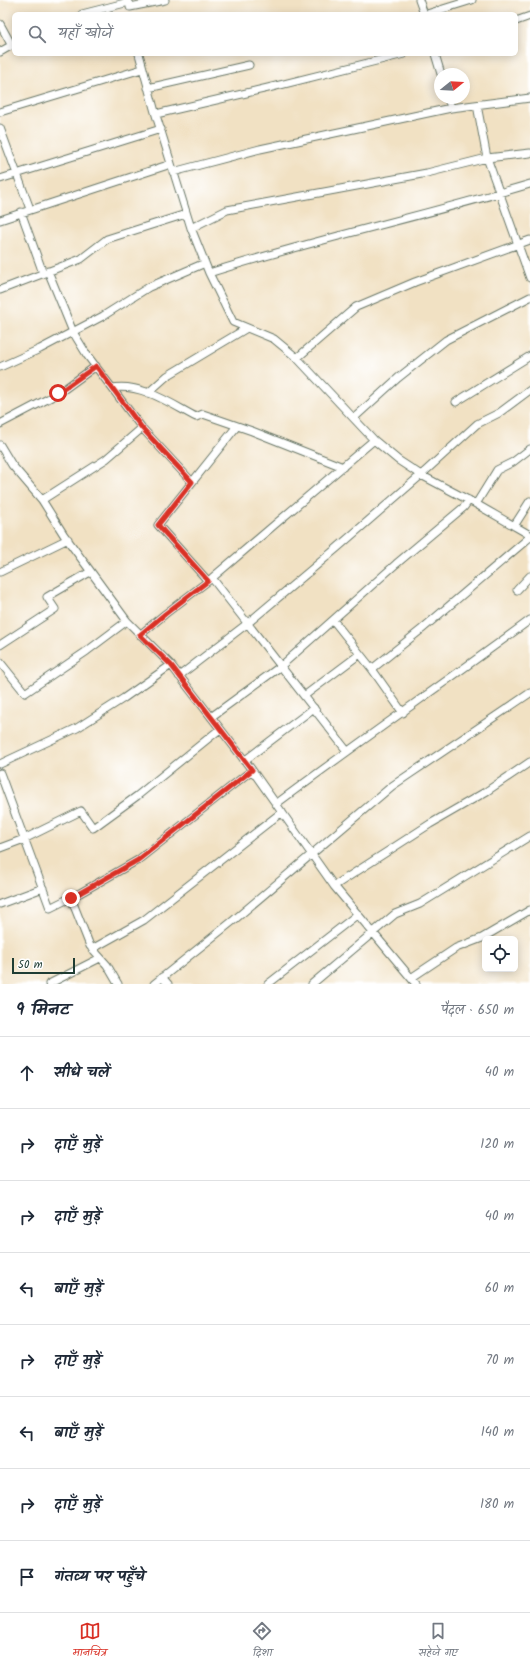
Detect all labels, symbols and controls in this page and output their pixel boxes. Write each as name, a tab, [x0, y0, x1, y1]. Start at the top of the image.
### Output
search box	[12, 12, 518, 56]
text: यहाँ खोजें	[58, 22, 112, 46]
icon: search	[26, 23, 48, 45]
north arrow	[434, 68, 470, 104]
route start	[49, 384, 67, 402]
route end	[62, 889, 80, 907]
map controls	[482, 936, 518, 972]
button: locate	[482, 936, 518, 972]
scale bar	[12, 956, 75, 975]
text: 50 m	[18, 956, 43, 974]
text: 9 मिनट	[16, 997, 70, 1024]
text: पैदल · 650 m	[441, 1000, 514, 1021]
text: सीधे चलें	[54, 1061, 109, 1085]
icon: ahead	[16, 1062, 38, 1084]
text: 40 m	[485, 1062, 514, 1083]
text: दाएँ मुड़ें	[54, 1133, 101, 1157]
icon: right	[16, 1134, 38, 1156]
text: 120 m	[480, 1134, 514, 1155]
text: दाएँ मुड़ें	[54, 1205, 101, 1229]
icon: right	[16, 1206, 38, 1228]
text: 40 m	[485, 1206, 514, 1227]
text: बाएँ मुड़ें	[54, 1277, 102, 1301]
icon: left	[16, 1278, 38, 1300]
text: 60 m	[485, 1278, 514, 1299]
text: दाएँ मुड़ें	[54, 1349, 101, 1373]
icon: right	[16, 1350, 38, 1372]
text: 70 m	[486, 1350, 514, 1371]
text: बाएँ मुड़ें	[54, 1421, 102, 1445]
icon: left	[16, 1422, 38, 1444]
text: 140 m	[481, 1422, 514, 1443]
text: दाएँ मुड़ें	[54, 1493, 101, 1517]
icon: right	[16, 1494, 38, 1516]
text: 180 m	[480, 1494, 514, 1515]
text: गंतव्य पर पहुँचे	[54, 1565, 145, 1589]
icon: arrive	[16, 1566, 38, 1588]
tab: मानचित्र	[72, 1620, 107, 1662]
tab: दिशा	[251, 1620, 273, 1662]
tab: सहेजे गए	[418, 1620, 458, 1662]

